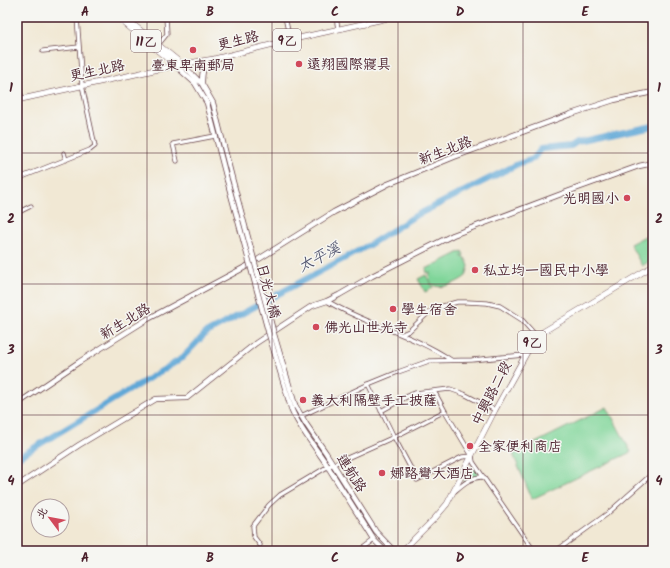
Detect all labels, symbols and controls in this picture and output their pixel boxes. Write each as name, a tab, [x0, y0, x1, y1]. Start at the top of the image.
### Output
text: A	[81, 2, 89, 23]
text: B	[206, 2, 214, 23]
text: C	[331, 2, 339, 23]
text: D	[456, 2, 465, 23]
text: E	[581, 2, 589, 23]
street label: 更生路	[215, 25, 261, 57]
road number: 9乙	[273, 29, 301, 51]
road number: 11乙	[131, 30, 161, 52]
marker: 臺東卑南郵局	[188, 45, 198, 55]
street label: 更生北路	[68, 54, 127, 88]
place label: 遠翔國際寢具	[307, 54, 391, 76]
place label: 臺東卑南郵局	[151, 55, 235, 77]
marker: 遠翔國際寢具	[294, 59, 304, 69]
text: 1	[9, 78, 13, 99]
text: 1	[657, 78, 661, 99]
street label: 新生北路	[415, 131, 475, 171]
place label: 光明國小	[563, 188, 619, 210]
marker: 光明國小	[622, 193, 632, 203]
text: 2	[7, 209, 15, 230]
text: 2	[655, 209, 663, 230]
water label: 太平溪	[294, 236, 346, 279]
place label: 私立均一國民中小學	[483, 260, 609, 282]
street label: 日光大橋	[250, 261, 286, 321]
marker: 私立均一國民中小學	[470, 265, 480, 275]
street label: 新生北路	[96, 298, 155, 346]
place label: 學生宿舍	[401, 299, 457, 321]
marker: 學生宿舍	[388, 304, 398, 314]
place label: 佛光山世光寺	[324, 317, 408, 339]
marker: 佛光山世光寺	[311, 322, 321, 332]
road number: 9乙	[518, 331, 546, 353]
text: 3	[6, 340, 15, 361]
text: 3	[654, 340, 663, 361]
street label: 中興路二段	[466, 357, 518, 430]
place label: 義大利隔壁手工披薩	[311, 390, 437, 412]
marker: 義大利隔壁手工披薩	[298, 395, 308, 405]
place label: 全家便利商店	[478, 436, 562, 458]
marker: 全家便利商店	[465, 441, 475, 451]
street label: 連航路	[330, 450, 372, 497]
place label: 娜路彎大酒店	[390, 463, 474, 485]
marker: 娜路彎大酒店	[377, 468, 387, 478]
text: 4	[7, 471, 15, 492]
text: 4	[655, 471, 663, 492]
north arrow	[30, 498, 70, 538]
text: 北	[32, 504, 53, 523]
text: A	[81, 548, 89, 568]
text: B	[206, 548, 214, 568]
text: C	[331, 548, 339, 568]
text: D	[456, 548, 465, 568]
text: E	[581, 548, 589, 568]

